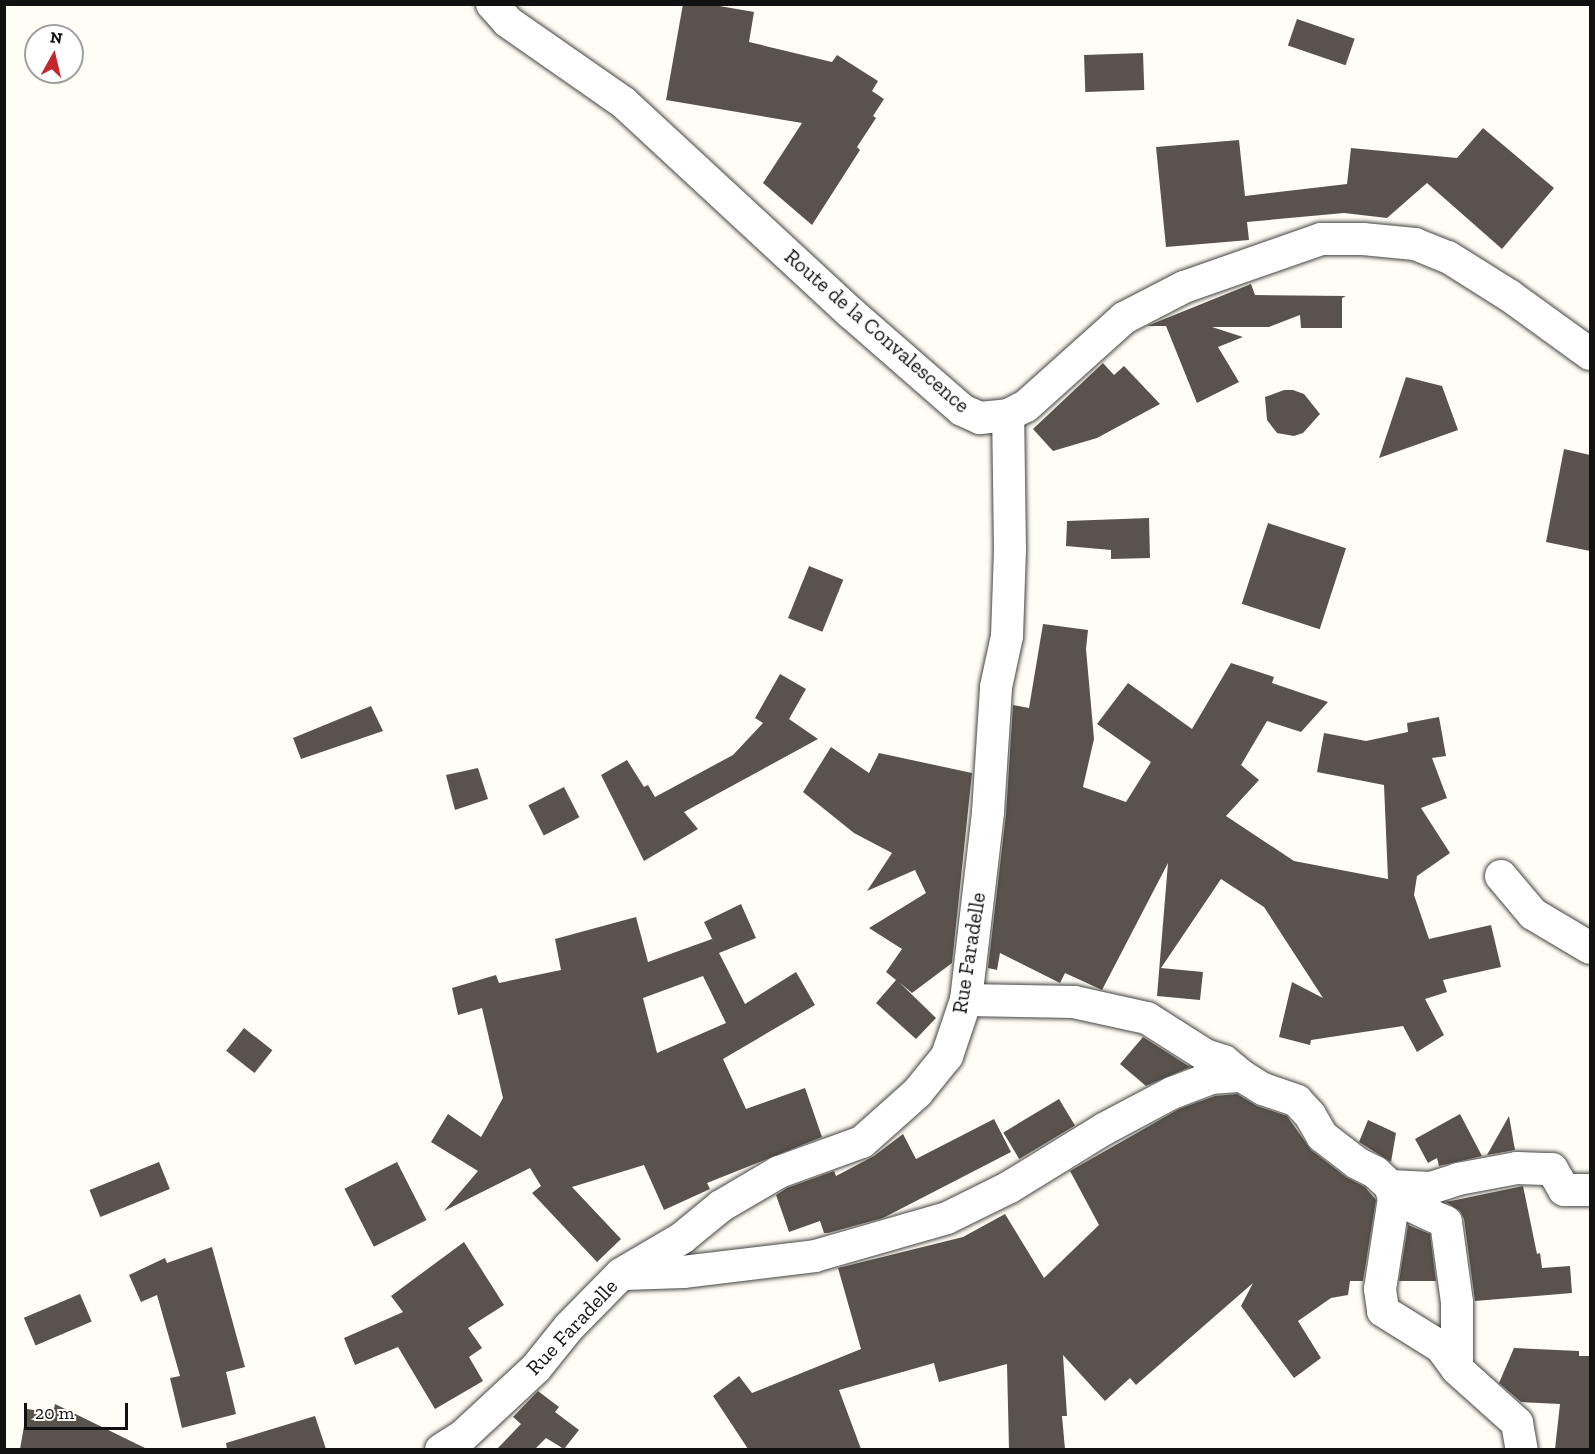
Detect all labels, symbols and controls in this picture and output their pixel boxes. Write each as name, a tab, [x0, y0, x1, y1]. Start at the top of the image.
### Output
north arrow	[24, 24, 84, 84]
text: N	[49, 27, 64, 48]
street label: Route de la Convalescence	[779, 244, 975, 418]
street label: Rue Faradelle	[947, 891, 991, 1015]
street label: Rue Faradelle	[521, 1274, 623, 1380]
scale bar	[27, 1391, 130, 1429]
text: 20 m	[35, 1402, 74, 1424]

